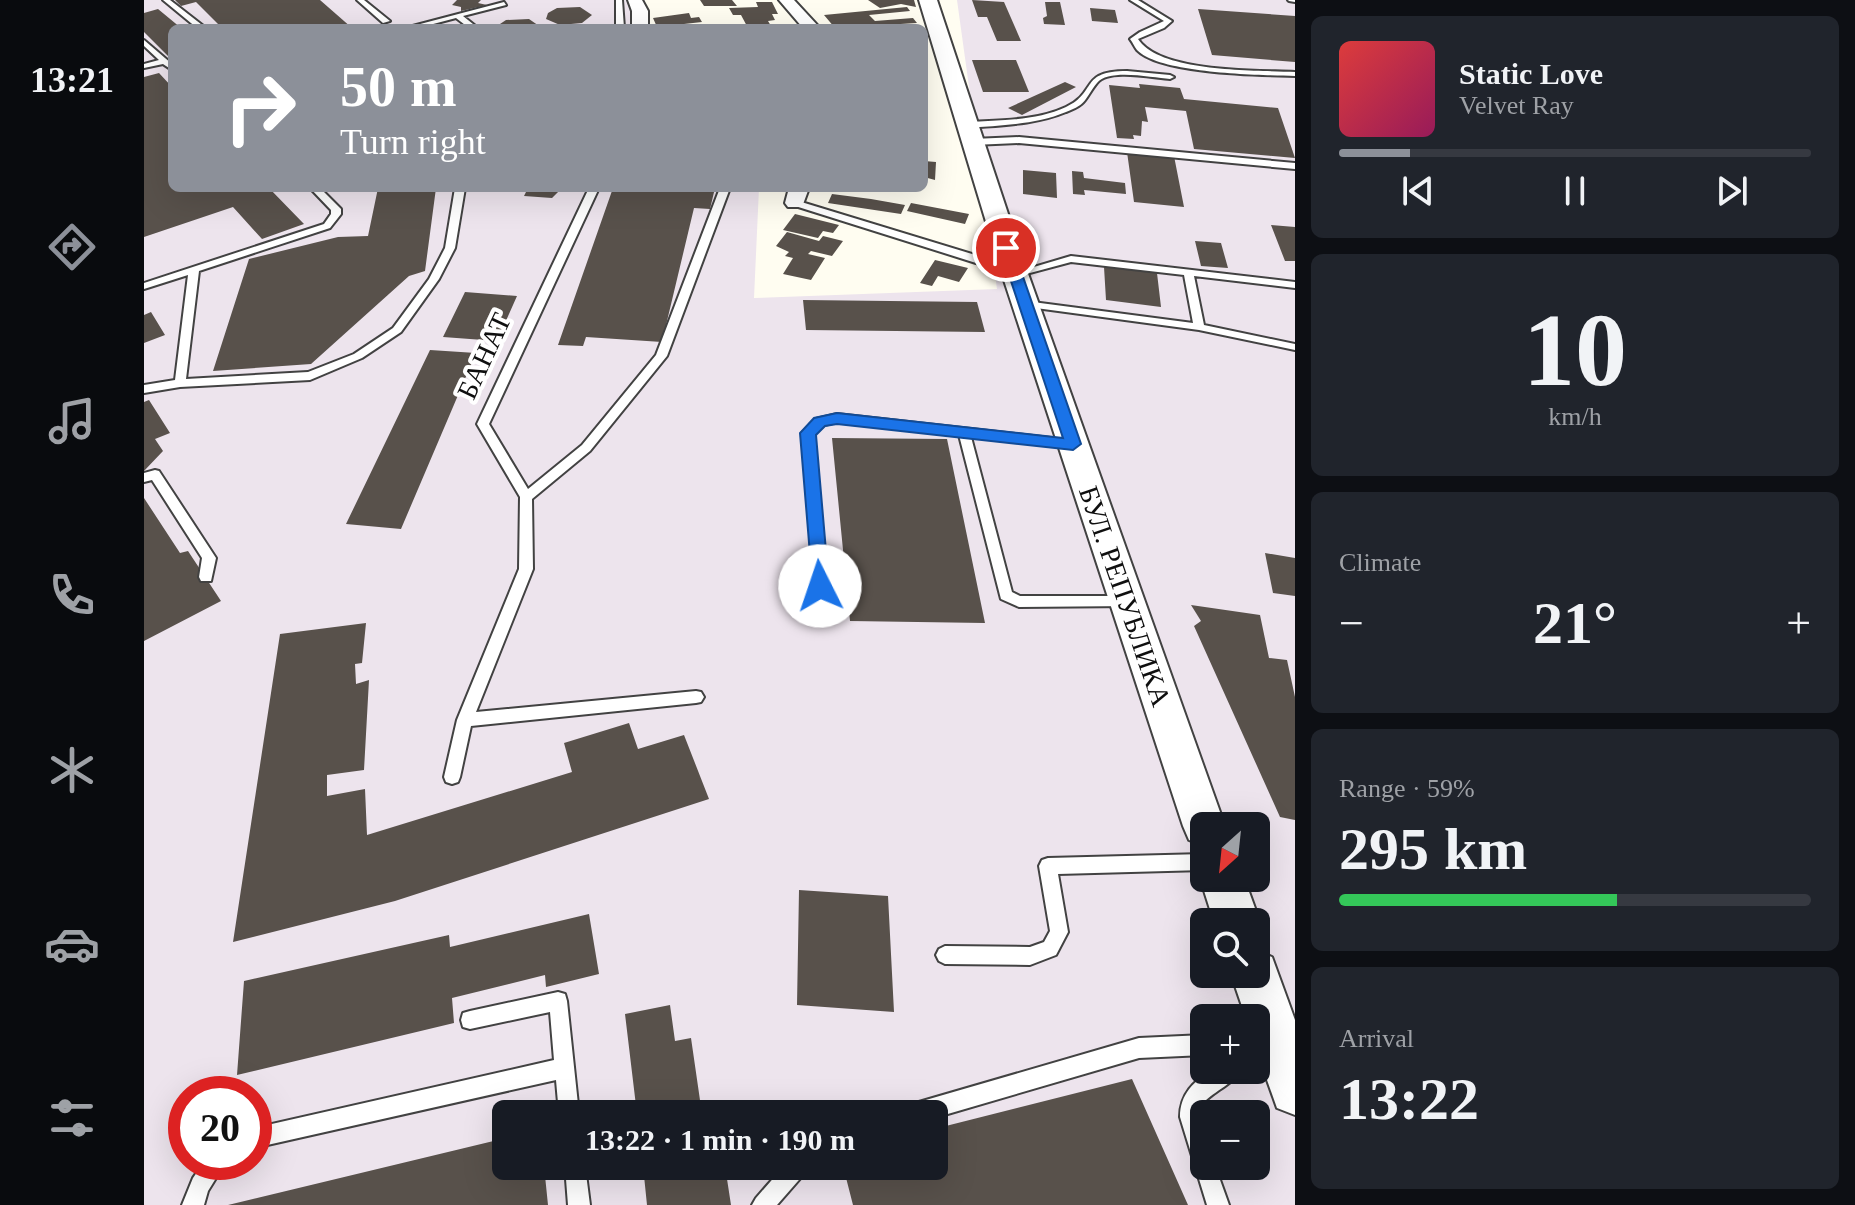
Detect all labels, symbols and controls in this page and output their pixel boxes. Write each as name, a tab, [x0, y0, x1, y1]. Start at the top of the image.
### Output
icon: right	[208, 56, 312, 160]
text: 50 m	[340, 56, 457, 118]
text: Static Love	[1459, 57, 1603, 90]
text: 13:21	[30, 60, 114, 100]
text: Velvet Ray	[1459, 91, 1574, 120]
text: Turn right	[340, 122, 486, 162]
icon: previous	[1396, 169, 1440, 213]
icon: pause	[1553, 169, 1597, 213]
icon: next	[1710, 169, 1754, 213]
pin	[972, 214, 1040, 282]
icon: directions	[44, 219, 100, 275]
icon: arrive	[984, 226, 1028, 270]
text: 10	[1523, 292, 1627, 407]
street label: БАНАТ	[451, 308, 517, 404]
icon: music	[44, 393, 100, 449]
text: km/h	[1548, 402, 1602, 431]
street label: БУЛ. РЕПУБЛИКА	[1073, 482, 1178, 711]
position arrow	[778, 544, 862, 628]
text: Climate	[1339, 548, 1421, 577]
icon: phone	[44, 567, 100, 623]
text: 21°	[1533, 590, 1617, 656]
text: −	[1339, 599, 1364, 648]
text: +	[1786, 599, 1811, 648]
icon: climate	[44, 742, 100, 798]
text: Range · 59%	[1339, 774, 1475, 803]
north arrow	[1190, 812, 1270, 892]
map controls	[1190, 812, 1270, 1180]
text: 295 km	[1339, 816, 1527, 882]
button: search	[1190, 908, 1270, 988]
icon: car	[44, 916, 100, 972]
button: +	[1190, 1004, 1270, 1084]
text: Arrival	[1339, 1024, 1414, 1053]
text: 13:22	[1339, 1066, 1479, 1132]
speed limit sign: 20	[168, 1076, 272, 1180]
icon: filters	[44, 1090, 100, 1146]
button: −	[1190, 1100, 1270, 1180]
text: 13:22 · 1 min · 190 m	[585, 1123, 855, 1156]

